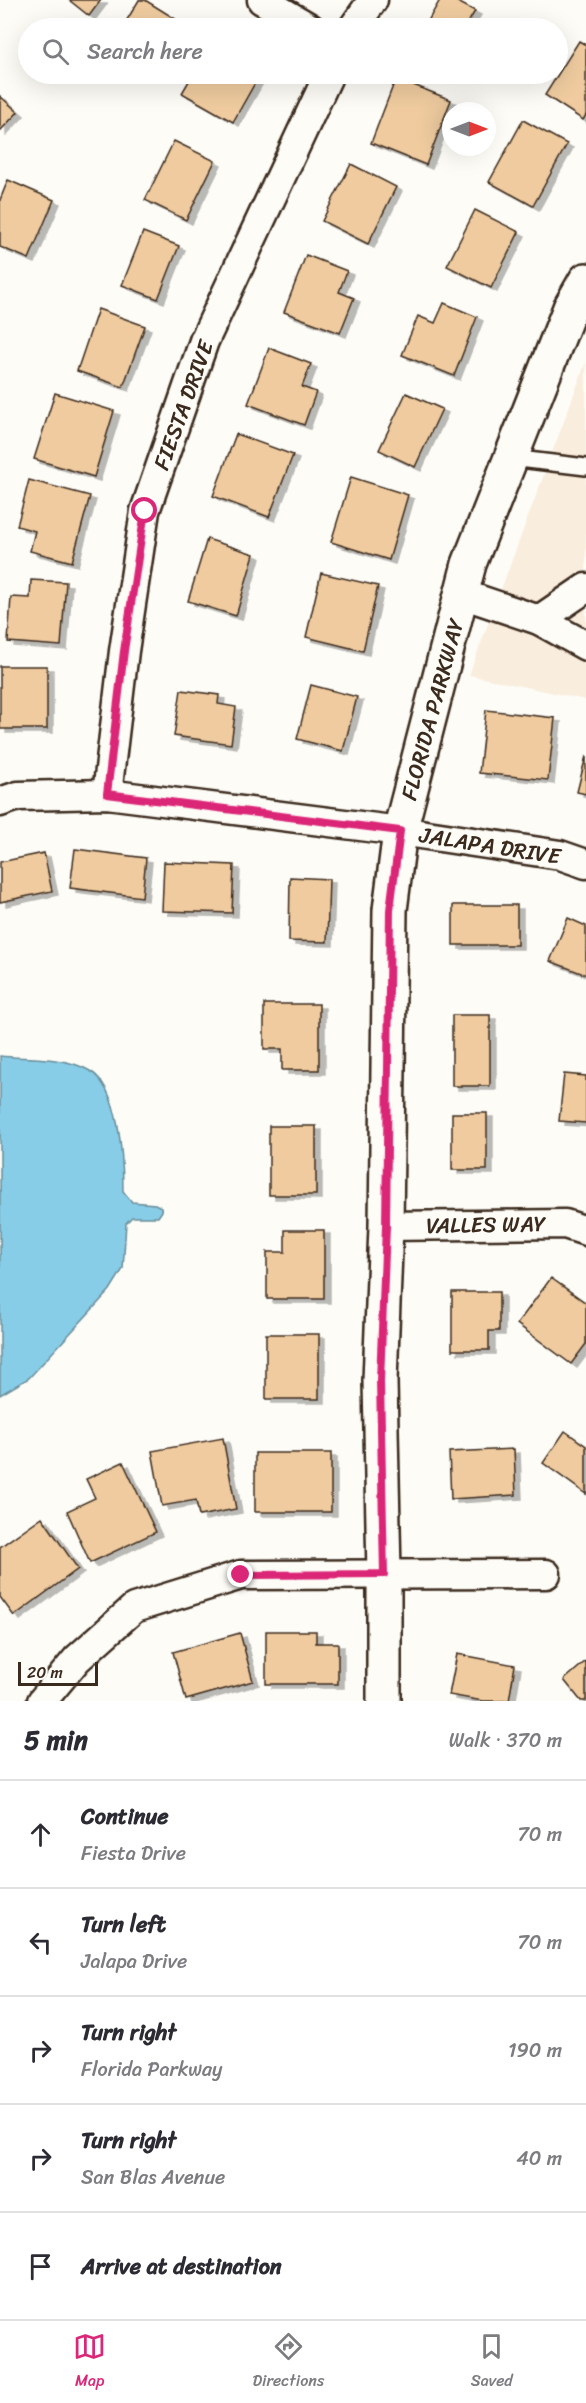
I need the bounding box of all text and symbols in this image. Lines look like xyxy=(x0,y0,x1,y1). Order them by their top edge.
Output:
search box xyxy=(18,18,568,84)
text: Search here xyxy=(87,32,203,71)
icon: search xyxy=(39,35,72,68)
north arrow xyxy=(442,102,496,156)
street label: FIESTA DRIVE xyxy=(142,333,226,476)
route start xyxy=(131,497,157,523)
street label: FLORIDA PARKWAY xyxy=(389,613,476,805)
street label: JALAPA DRIVE xyxy=(416,815,565,876)
street label: VALLES WAY xyxy=(426,1204,547,1245)
route end xyxy=(227,1561,253,1587)
text: 20 m xyxy=(27,1658,63,1687)
scale bar xyxy=(18,1659,98,1686)
text: 5 min xyxy=(24,1717,88,1763)
text: Walk · 370 m xyxy=(449,1723,562,1758)
text: Continue xyxy=(81,1797,169,1836)
text: 70 m xyxy=(517,1817,562,1852)
icon: ahead xyxy=(24,1818,57,1851)
text: Fiesta Drive xyxy=(81,1836,186,1871)
text: Turn left xyxy=(81,1905,166,1944)
text: 70 m xyxy=(517,1925,562,1960)
icon: left xyxy=(24,1926,57,1959)
text: Jalapa Drive xyxy=(81,1944,187,1979)
text: Turn right xyxy=(81,2013,176,2052)
text: 190 m xyxy=(508,2033,562,2068)
icon: right xyxy=(24,2034,57,2067)
text: Florida Parkway xyxy=(81,2052,223,2087)
text: Turn right xyxy=(81,2121,176,2160)
text: 40 m xyxy=(516,2141,562,2176)
icon: right xyxy=(24,2142,57,2175)
text: San Blas Avenue xyxy=(81,2160,225,2195)
text: Arrive at destination xyxy=(81,2247,282,2286)
icon: arrive xyxy=(24,2250,57,2283)
tab: Map xyxy=(73,2330,106,2395)
tab: Directions xyxy=(253,2330,324,2395)
tab: Saved xyxy=(471,2330,513,2395)

